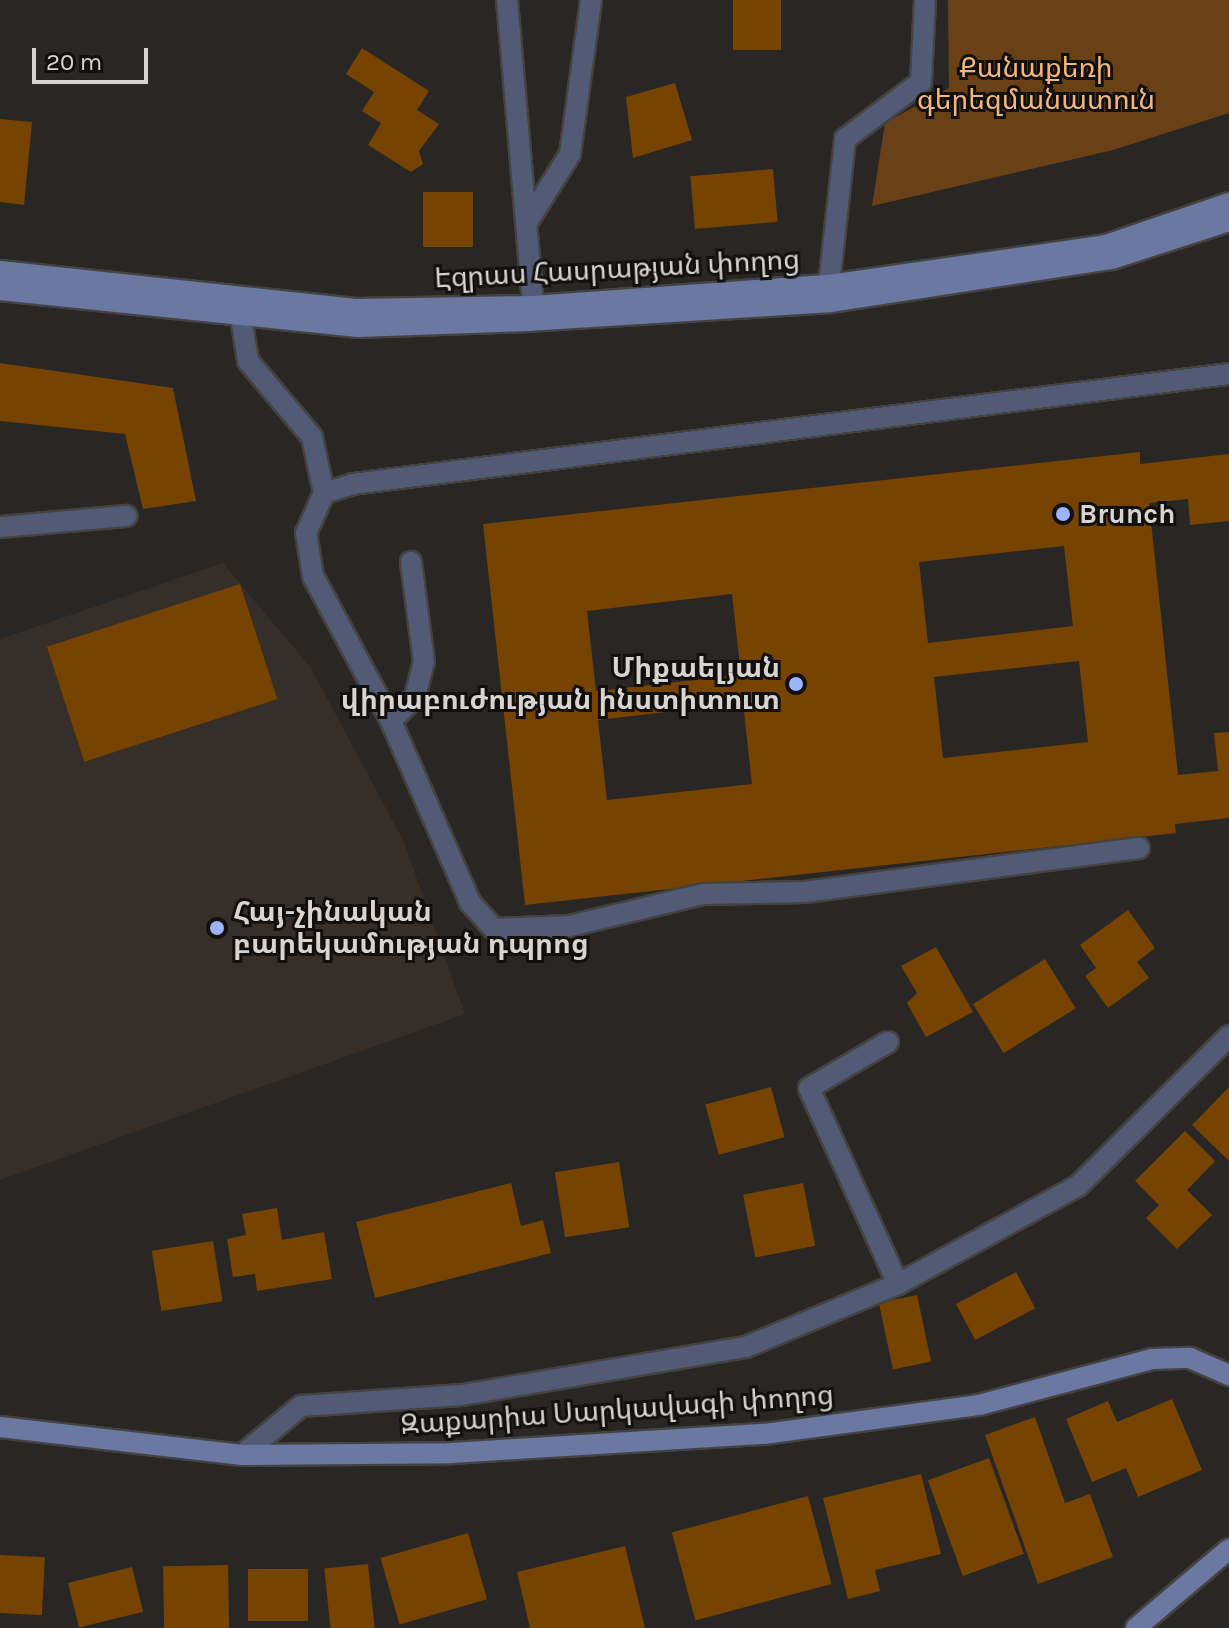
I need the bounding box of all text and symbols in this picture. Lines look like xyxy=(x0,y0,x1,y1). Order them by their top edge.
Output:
scale bar xyxy=(36,32,152,82)
text: 20 m xyxy=(46,48,102,76)
park label: Քանաքեռի գերեզմանատուն xyxy=(917,51,1155,117)
street label: Էզրաս Հասրաթյան փողոց xyxy=(433,243,801,295)
place label: Brunch xyxy=(1079,497,1175,531)
marker: Brunch xyxy=(1054,505,1072,523)
place label: Միքաելյան վիրաբուժության ինստիտուտ xyxy=(341,651,780,717)
marker: Միքաելյան վիրաբուժության ինստիտուտ xyxy=(787,675,805,693)
place label: Հայ-չինական բարեկամության դպրոց xyxy=(233,895,589,961)
marker: Հայ-չինական բարեկամության դպրոց xyxy=(208,919,226,937)
street label: Զաքարիա Սարկավագի փողոց xyxy=(399,1378,835,1442)

